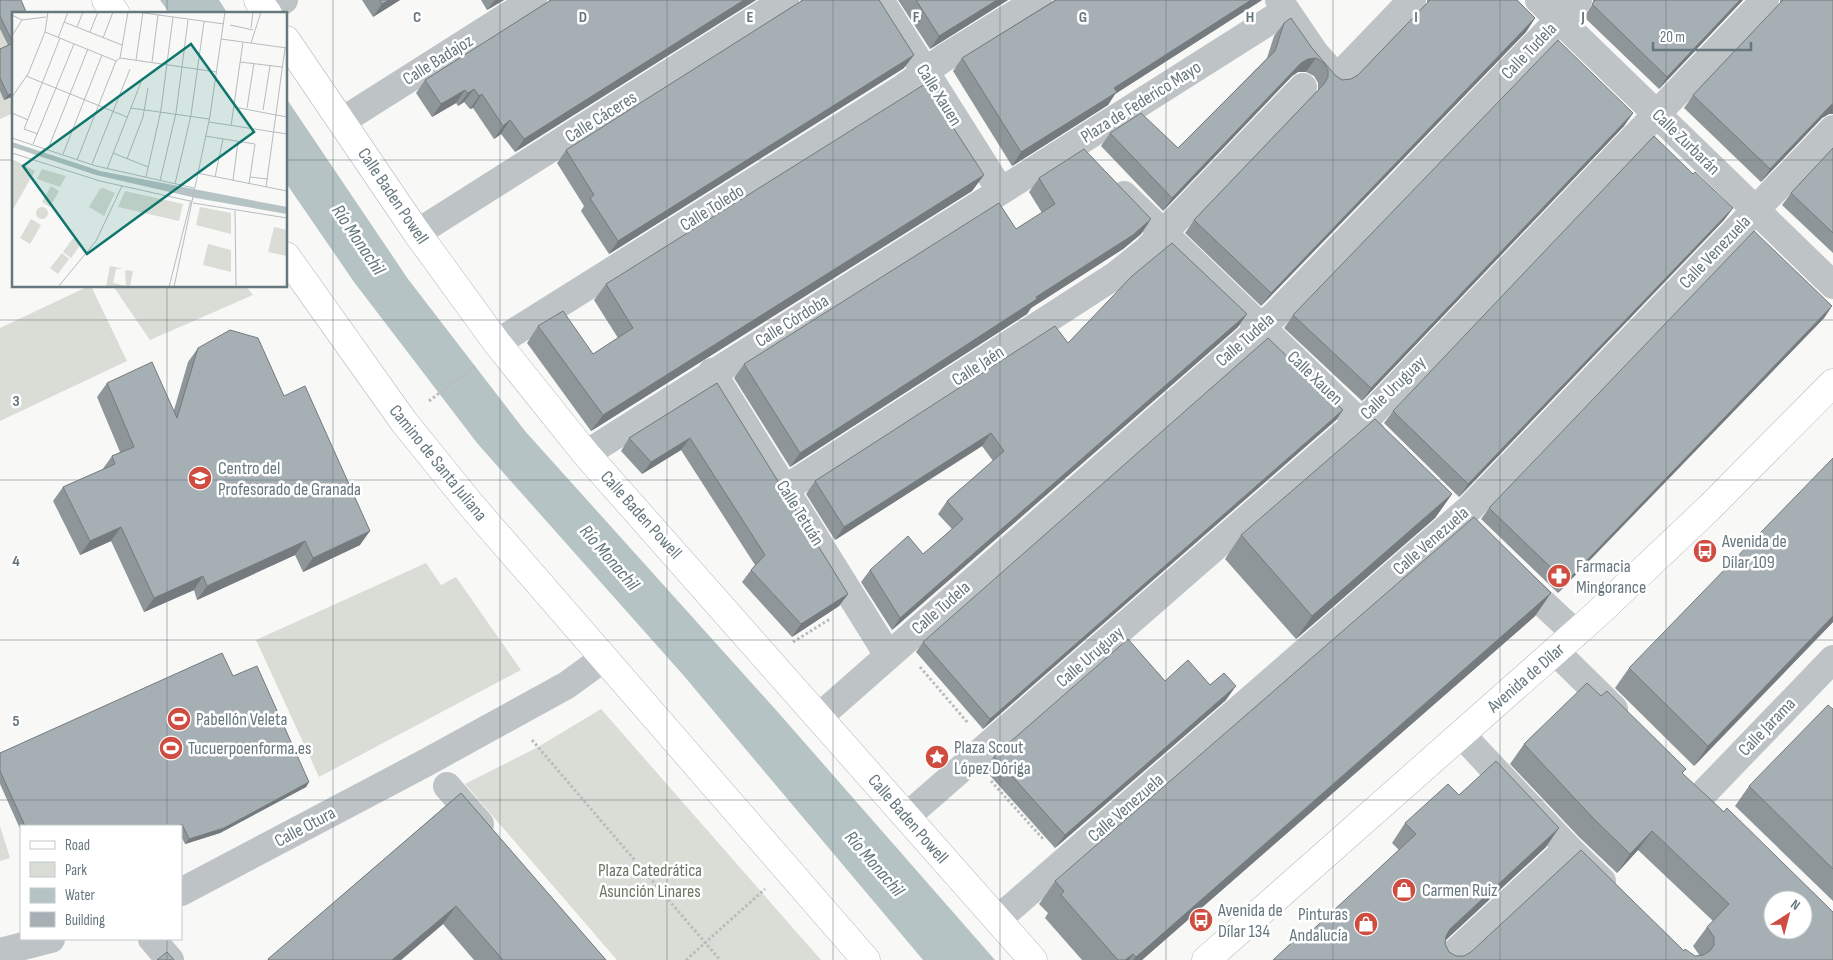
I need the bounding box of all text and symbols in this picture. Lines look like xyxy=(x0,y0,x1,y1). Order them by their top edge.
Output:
text: C xyxy=(413,8,421,27)
text: D xyxy=(579,8,587,27)
text: E xyxy=(747,8,754,27)
text: F xyxy=(913,8,920,27)
text: G xyxy=(1079,8,1087,27)
text: H xyxy=(1246,8,1254,27)
text: I xyxy=(1414,8,1418,27)
text: J xyxy=(1580,8,1585,27)
inset map xyxy=(12,12,288,288)
street label: Calle Tudela xyxy=(1497,18,1561,84)
scale bar xyxy=(1653,20,1750,52)
text: 20 m xyxy=(1660,28,1685,47)
street label: Calle Badajoz xyxy=(399,30,477,90)
street label: Plaza de Federico Mayo xyxy=(1077,57,1205,147)
street label: Calle Xauen xyxy=(912,60,966,130)
street label: Calle Cáceres xyxy=(561,87,641,147)
street label: Calle Zurbarán xyxy=(1648,105,1724,179)
street label: Calle Baden Powell xyxy=(353,144,433,248)
street label: Calle Toledo xyxy=(676,180,748,236)
water label: Río Monachil xyxy=(326,201,390,280)
street label: Calle Venezuela xyxy=(1675,211,1755,293)
street label: Calle Córdoba xyxy=(751,290,833,352)
street label: Calle Tudela xyxy=(1211,309,1279,371)
street label: Calle Jaén xyxy=(948,341,1008,391)
street label: Calle Xauen xyxy=(1283,346,1347,410)
street label: Calle Uruguay xyxy=(1356,352,1430,424)
text: 3 xyxy=(12,392,20,411)
street label: Camino de Santa Juliana xyxy=(385,401,491,525)
place label: Centro del Profesorado de Granada xyxy=(218,458,361,500)
school or university icon: Centro del Profesorado de Granada xyxy=(187,465,213,491)
street label: Calle Baden Powell xyxy=(596,467,686,563)
street label: Calle Tetuán xyxy=(772,476,828,550)
street label: Calle Venezuela xyxy=(1389,502,1473,580)
water label: Río Monachil xyxy=(574,520,644,596)
place label: Avenida de Dílar 109 xyxy=(1721,531,1787,573)
bus stop icon: Avenida de Dílar 109 xyxy=(1692,538,1718,564)
text: 4 xyxy=(12,552,20,571)
place label: Farmacia Mingorance xyxy=(1576,556,1646,598)
pharmacy icon: Farmacia Mingorance xyxy=(1546,563,1572,589)
street label: Calle Tudela xyxy=(907,577,975,639)
street label: Calle Uruguay xyxy=(1052,622,1128,692)
street label: Avenida de Dílar xyxy=(1482,639,1569,718)
street label: Calle Jarama xyxy=(1734,693,1800,761)
sports icon: Pabellón Veleta xyxy=(166,706,192,732)
place label: Pabellón Veleta xyxy=(196,709,287,730)
text: 5 xyxy=(12,712,20,731)
sports icon: Tucuerpoenforma.es xyxy=(158,735,184,761)
place label: Plaza Scout López Dóriga xyxy=(954,737,1031,779)
place label: Tucuerpoenforma.es xyxy=(188,738,311,759)
place icon: Plaza Scout López Dóriga xyxy=(924,744,950,770)
street label: Calle Venezuela xyxy=(1084,769,1168,847)
street label: Calle Baden Powell xyxy=(864,770,952,868)
street label: Calle Otura xyxy=(271,802,339,852)
legend xyxy=(20,825,182,940)
water label: Río Monachil xyxy=(839,826,909,902)
text: Road xyxy=(65,836,90,855)
park label: Plaza Catedrática Asunción Linares xyxy=(598,860,702,902)
text: Park xyxy=(65,861,87,880)
shop icon: Carmen Ruiz xyxy=(1391,877,1417,903)
place label: Carmen Ruiz xyxy=(1422,880,1498,901)
text: Water xyxy=(65,886,96,905)
north arrow xyxy=(1763,890,1813,940)
text: N xyxy=(1787,896,1803,914)
place label: Avenida de Dílar 134 xyxy=(1217,900,1283,942)
place label: Pinturas Andalucía xyxy=(1288,904,1348,946)
bus stop icon: Avenida de Dílar 134 xyxy=(1188,907,1214,933)
text: Building xyxy=(65,911,105,930)
shop icon: Pinturas Andalucía xyxy=(1353,911,1379,937)

